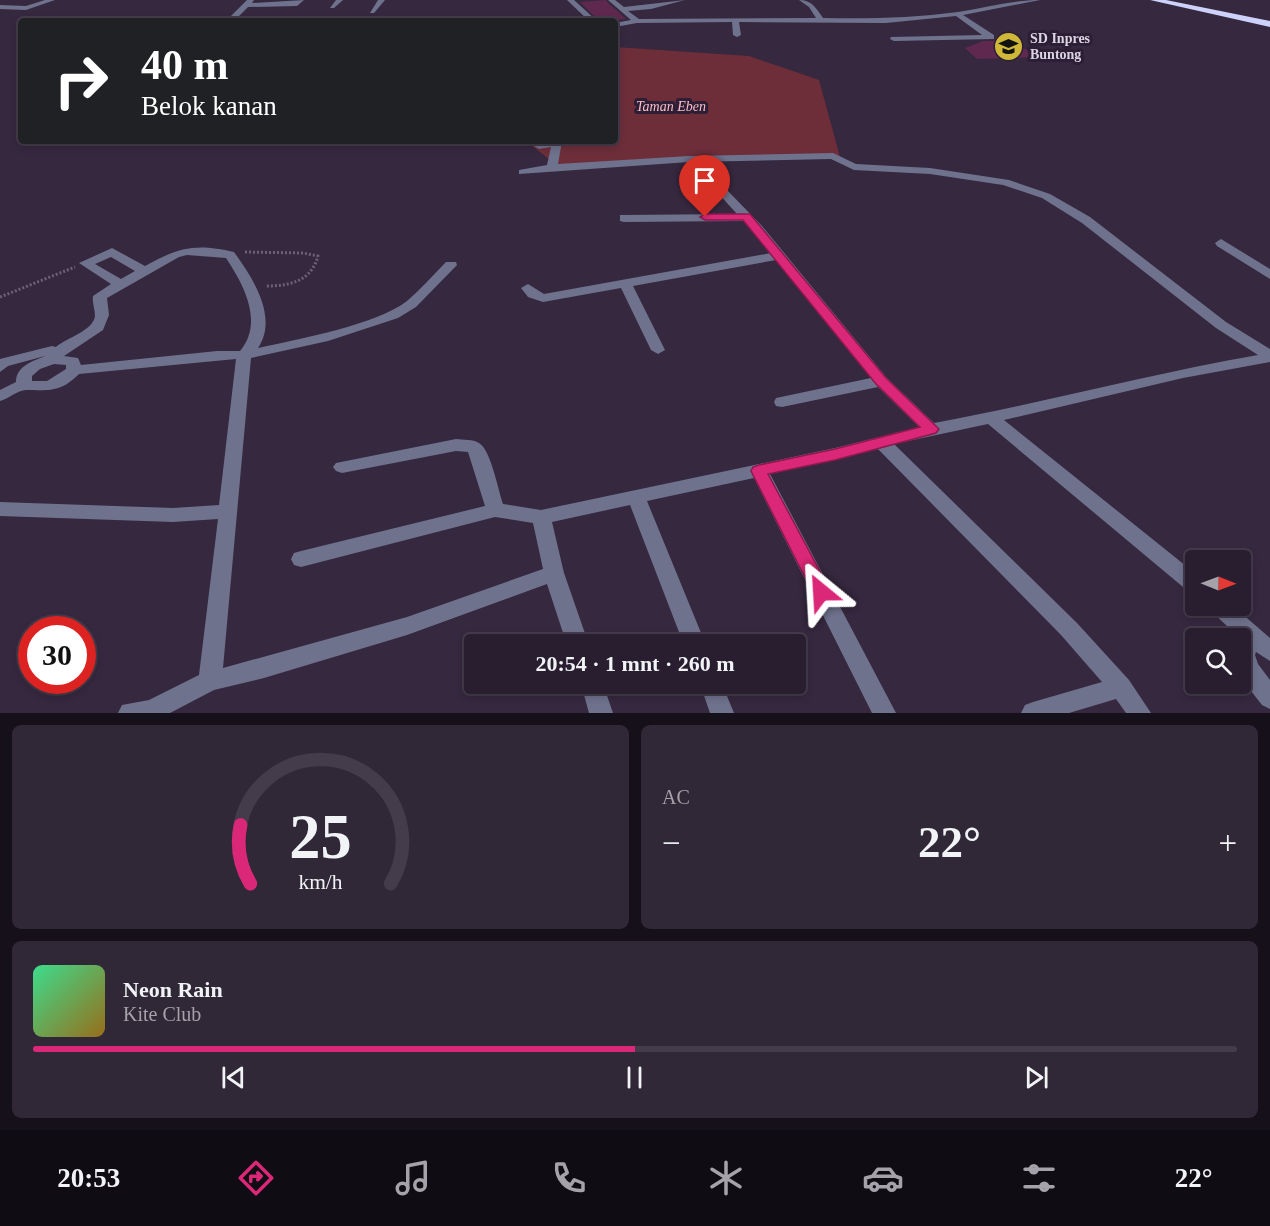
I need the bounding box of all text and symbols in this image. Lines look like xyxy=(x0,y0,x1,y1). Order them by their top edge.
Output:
school or university icon: SD Inpres Buntong xyxy=(993,30,1025,62)
place label: SD Inpres Buntong xyxy=(1030,31,1091,62)
icon: right xyxy=(42,42,120,120)
text: 40 m xyxy=(141,42,229,88)
text: Belok kanan xyxy=(141,91,277,121)
park label: Taman Eben xyxy=(636,99,706,114)
pin xyxy=(679,155,730,217)
icon: arrive xyxy=(688,164,721,197)
north arrow xyxy=(1185,550,1251,616)
map controls xyxy=(1185,550,1251,694)
position arrow xyxy=(789,560,853,624)
speed limit sign: 30 xyxy=(18,616,96,694)
button: search xyxy=(1185,628,1251,694)
text: 20:54 · 1 mnt · 260 m xyxy=(535,651,735,676)
text: AC xyxy=(662,786,690,808)
text: 25 xyxy=(289,802,352,871)
text: 22° xyxy=(918,817,981,867)
text: − xyxy=(662,825,681,861)
text: + xyxy=(1218,825,1237,861)
text: km/h xyxy=(298,870,343,894)
text: Neon Rain xyxy=(123,977,223,1002)
text: Kite Club xyxy=(123,1003,201,1025)
icon: previous xyxy=(217,1061,250,1094)
icon: pause xyxy=(618,1061,651,1094)
icon: next xyxy=(1020,1061,1053,1094)
icon: directions xyxy=(235,1157,277,1199)
icon: music xyxy=(392,1157,434,1199)
icon: phone xyxy=(548,1157,590,1199)
icon: climate xyxy=(705,1157,747,1199)
icon: car xyxy=(862,1157,904,1199)
icon: filters xyxy=(1018,1157,1060,1199)
text: 20:53 xyxy=(57,1163,120,1193)
text: 22° xyxy=(1175,1163,1213,1193)

